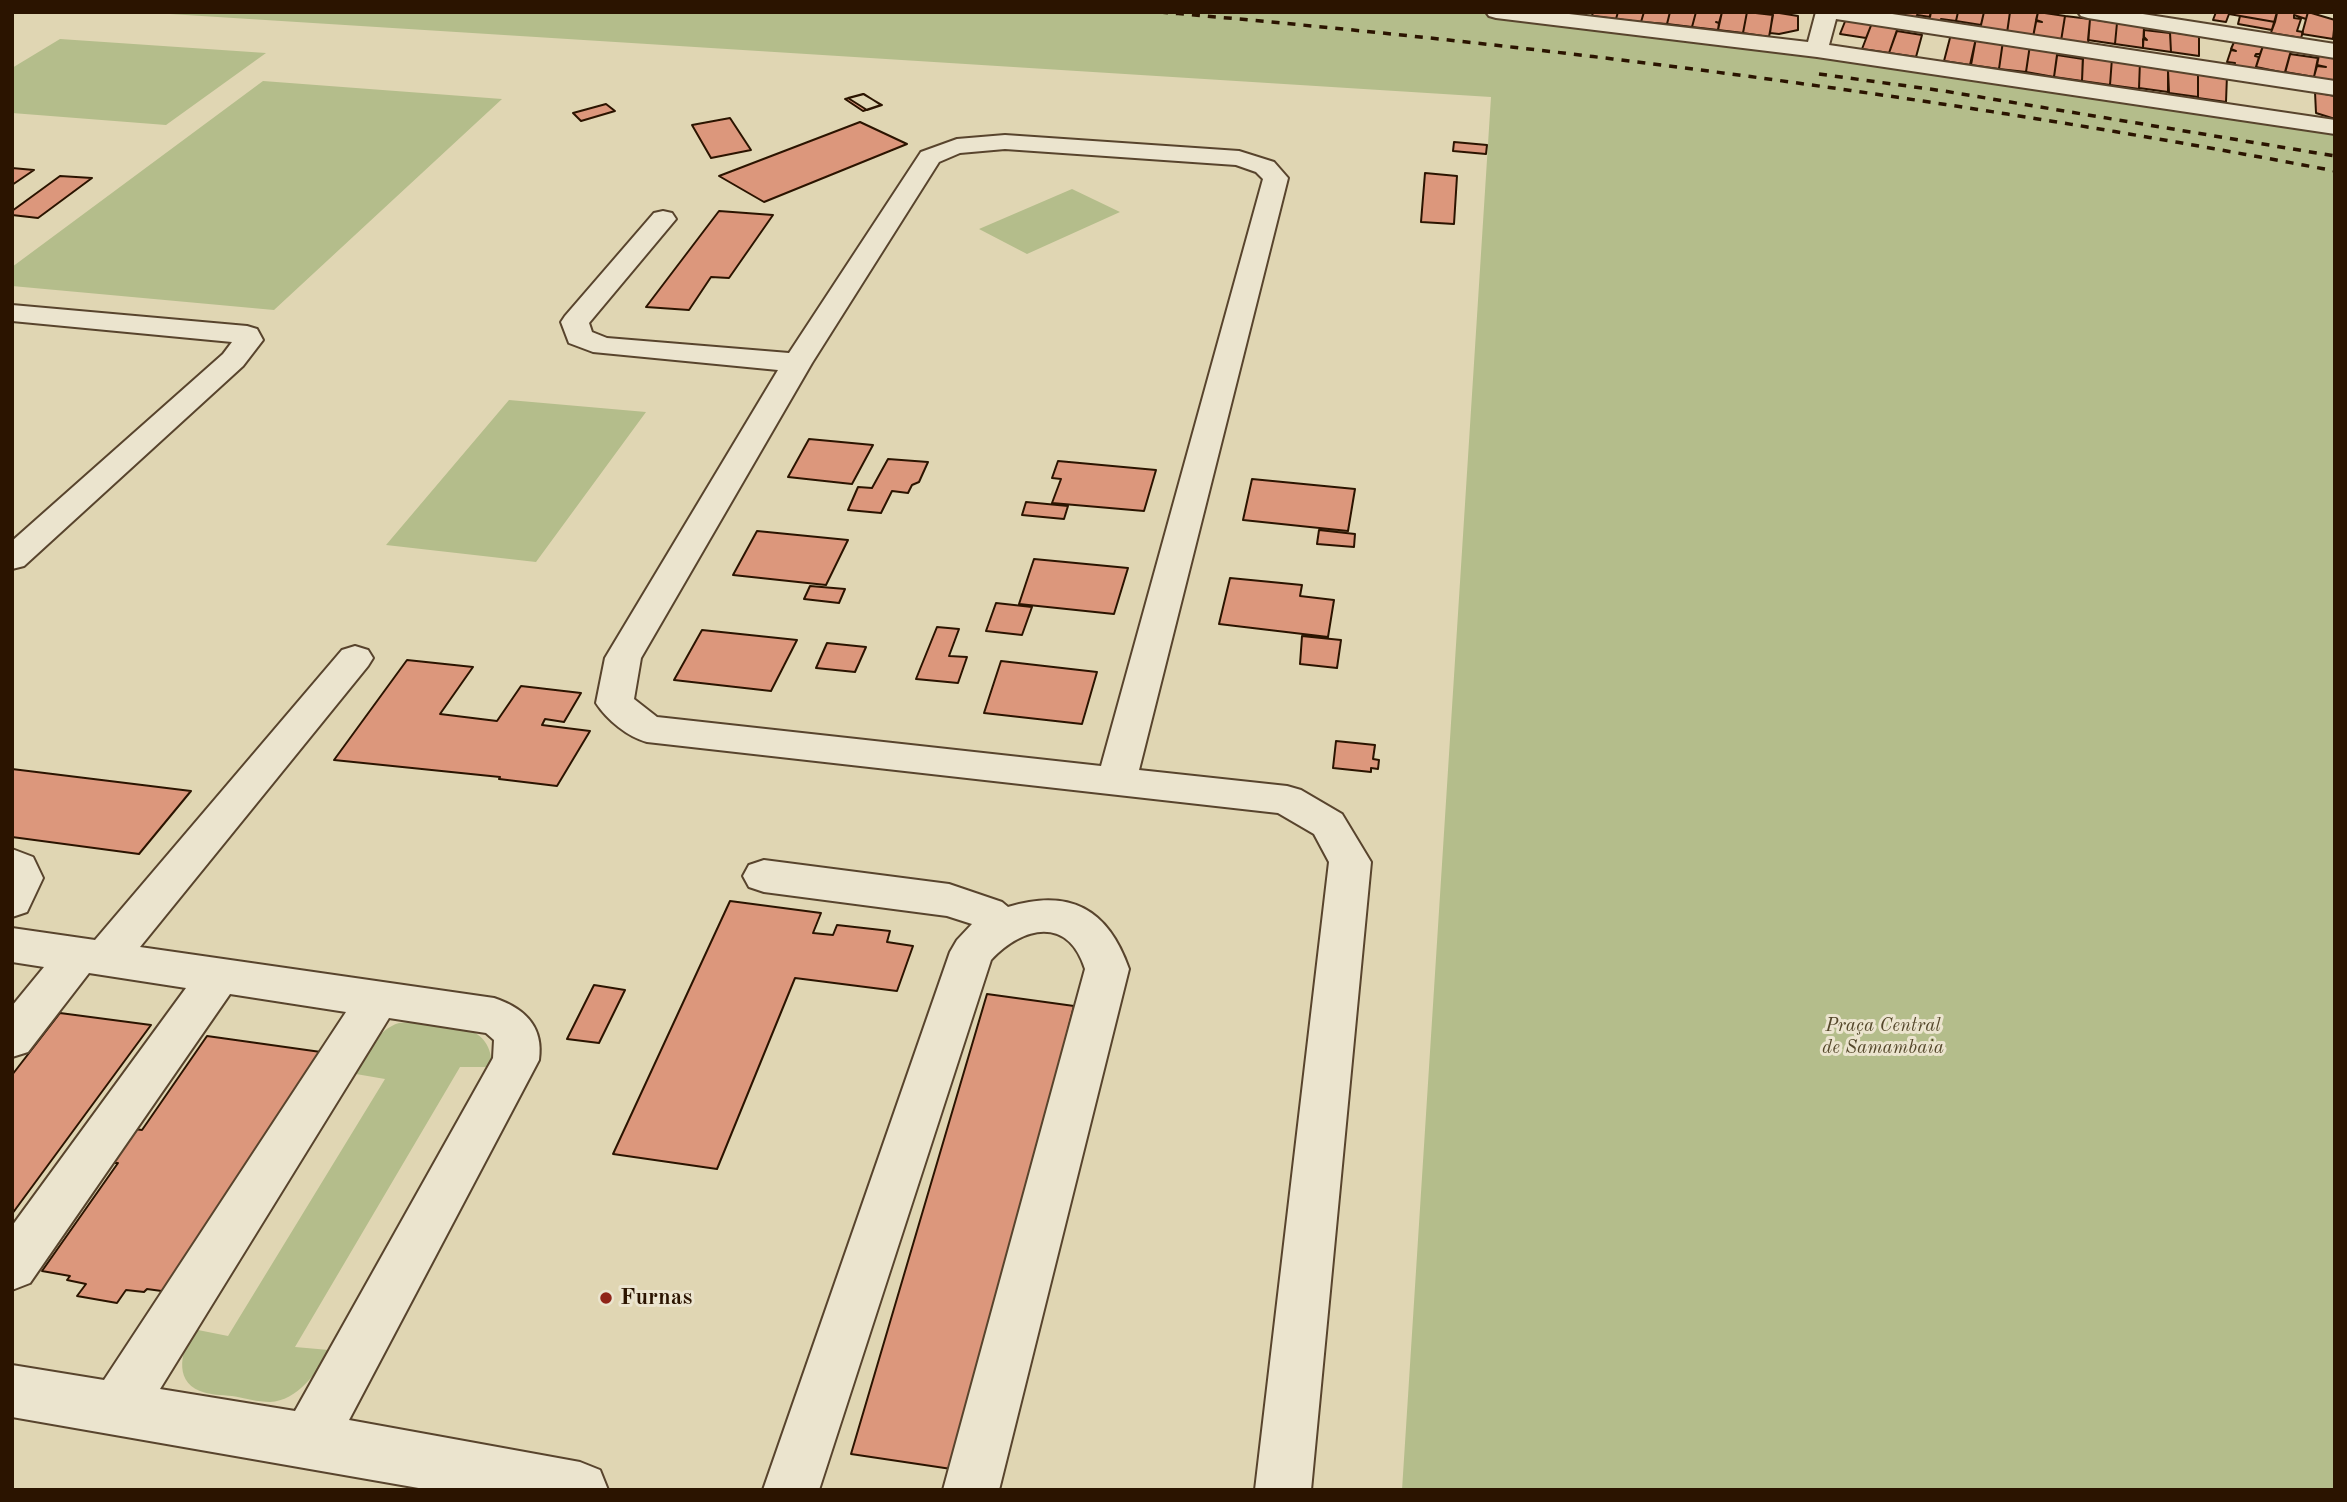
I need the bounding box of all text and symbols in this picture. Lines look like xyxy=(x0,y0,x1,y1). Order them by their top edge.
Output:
park label: Praça Central de Samambaia xyxy=(1822,1015,1944,1059)
place label: Furnas xyxy=(620,1284,692,1312)
marker: Furnas xyxy=(598,1290,614,1306)

